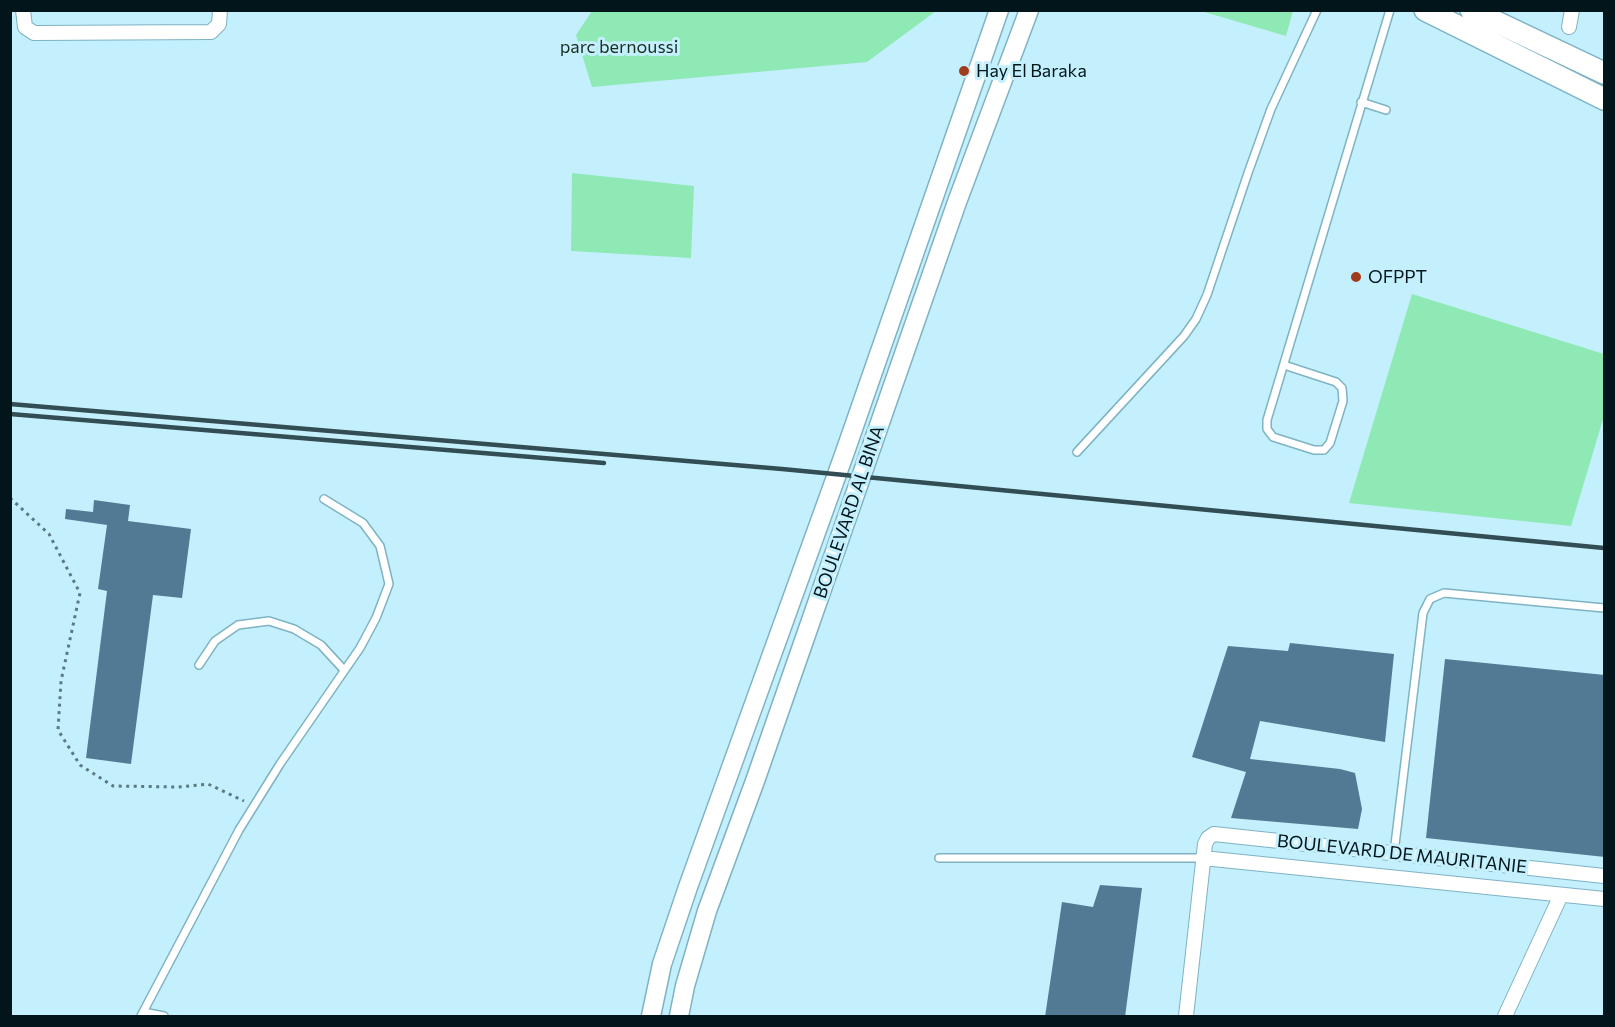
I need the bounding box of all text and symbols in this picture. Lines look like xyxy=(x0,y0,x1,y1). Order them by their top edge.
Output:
park label: parc bernoussi xyxy=(560,36,678,58)
place label: Hay El Baraka xyxy=(976,60,1087,82)
marker: Hay El Baraka xyxy=(957,64,971,78)
place label: OFPPT xyxy=(1368,266,1427,288)
marker: OFPPT xyxy=(1349,270,1363,284)
street label: BOULEVARD AL BINA xyxy=(809,423,889,601)
street label: BOULEVARD DE MAURITANIE xyxy=(1276,830,1528,878)

